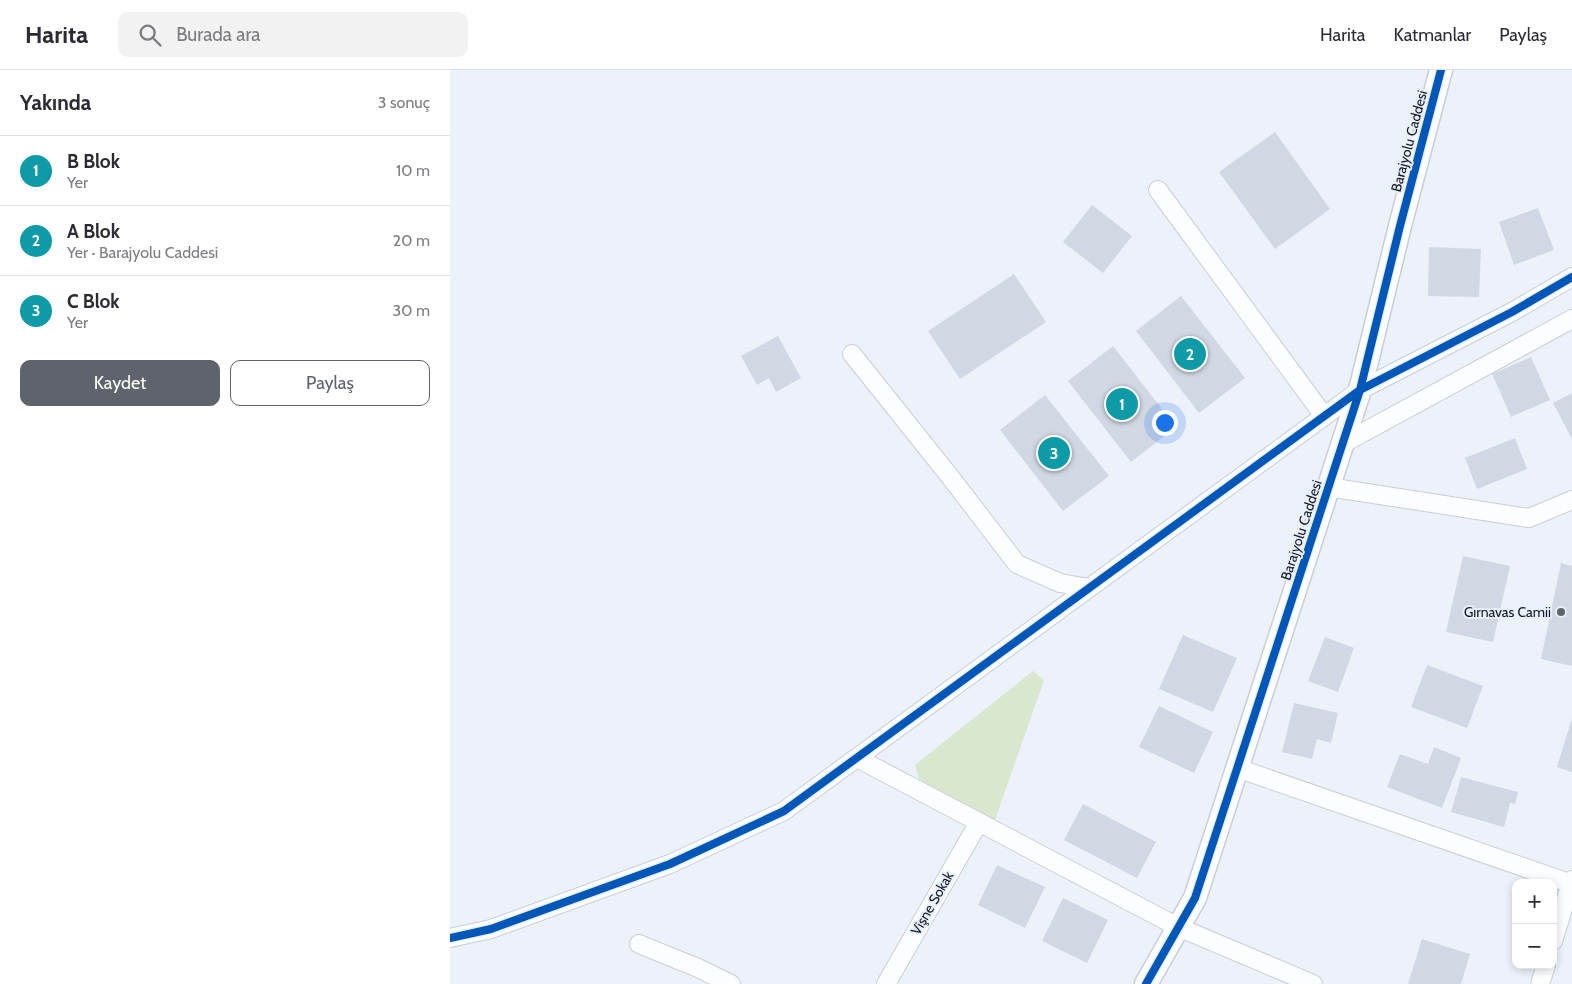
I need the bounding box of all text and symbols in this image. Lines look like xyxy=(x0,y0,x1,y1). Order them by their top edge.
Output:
search box xyxy=(118,12,468,57)
text: Harita xyxy=(25,20,88,49)
icon: search xyxy=(136,21,164,49)
text: Burada ara xyxy=(176,23,260,46)
text: Harita xyxy=(1320,24,1365,46)
text: Katmanlar xyxy=(1393,24,1471,46)
text: Paylaş xyxy=(1499,24,1547,46)
street label: Barajyolu Caddesi xyxy=(1387,88,1431,194)
text: Yakında xyxy=(20,90,91,115)
text: 3 sonuç xyxy=(378,93,430,112)
text: B Blok xyxy=(67,150,120,173)
text: 1 xyxy=(33,161,39,180)
text: 10 m xyxy=(396,161,430,180)
text: Yer xyxy=(67,173,88,192)
text: A Blok xyxy=(67,220,120,243)
text: 2 xyxy=(32,231,40,250)
text: 20 m xyxy=(393,231,430,250)
text: Yer · Barajyolu Caddesi xyxy=(67,243,218,262)
text: C Blok xyxy=(67,290,120,313)
text: 3 xyxy=(32,301,40,320)
text: 30 m xyxy=(393,301,430,320)
text: Yer xyxy=(67,313,88,332)
pin: 2 xyxy=(1174,335,1206,373)
button: Kaydet xyxy=(20,360,220,406)
button: Paylaş xyxy=(230,360,430,406)
pin: 1 xyxy=(1106,385,1138,423)
your location xyxy=(1152,410,1178,436)
pin: 3 xyxy=(1038,434,1070,472)
street label: Barajyolu Caddesi xyxy=(1276,478,1326,582)
place label: Gırnavas Camii xyxy=(1464,603,1551,621)
marker: Gırnavas Camii xyxy=(1555,606,1567,618)
street label: Vişne Sokak xyxy=(907,867,958,938)
map controls xyxy=(1512,879,1557,969)
button: + xyxy=(1512,879,1557,924)
button: − xyxy=(1512,924,1557,969)

